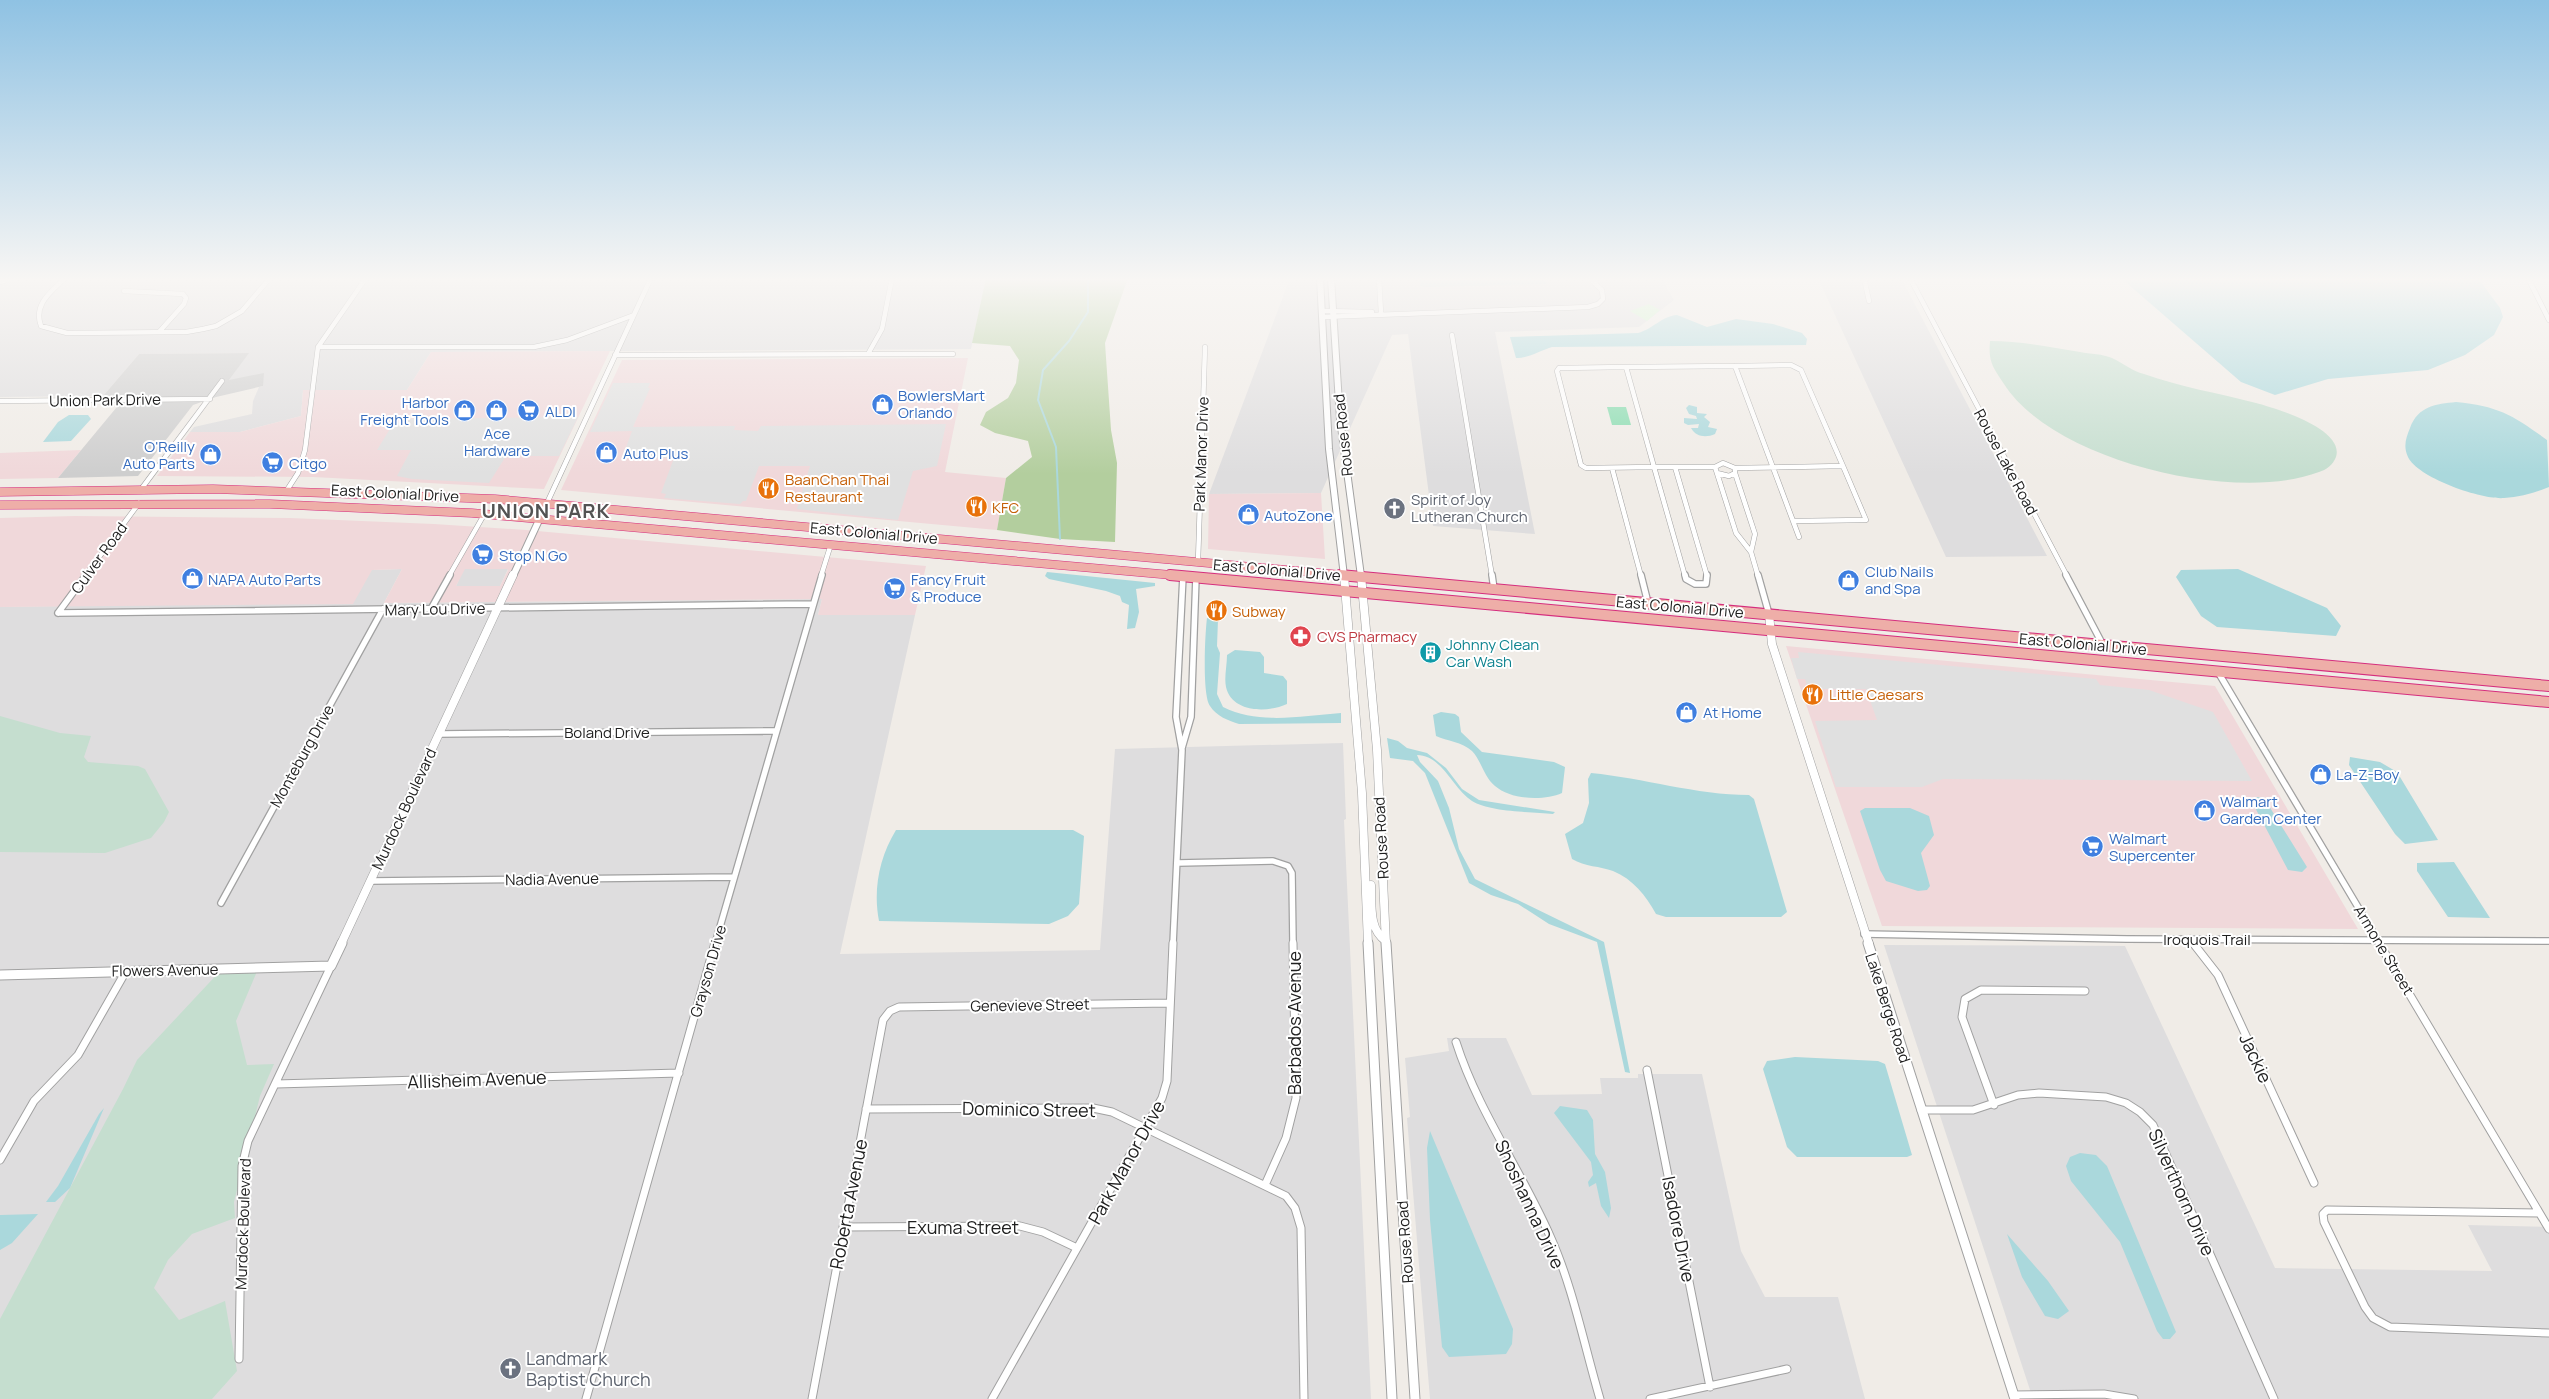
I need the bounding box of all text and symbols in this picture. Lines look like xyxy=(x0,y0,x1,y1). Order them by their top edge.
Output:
place label: BowlersMart Orlando xyxy=(898,385,985,423)
street label: Union Park Drive xyxy=(49,389,161,411)
place label: Harbor Freight Tools xyxy=(360,392,450,430)
shop icon: BowlersMart Orlando xyxy=(870,392,894,416)
street label: Rouse Road xyxy=(1328,393,1358,477)
street label: Park Manor Drive xyxy=(1188,396,1214,512)
shop icon: Ace Hardware xyxy=(485,398,509,422)
shop icon: Harbor Freight Tools xyxy=(453,399,477,423)
supermarket icon: ALDI xyxy=(517,399,541,423)
place label: ALDI xyxy=(545,401,576,422)
street label: Rouse Lake Road xyxy=(1969,405,2043,519)
place label: Ace Hardware xyxy=(464,423,530,461)
place label: O'Reilly Auto Parts xyxy=(123,436,195,474)
shop icon: Auto Plus xyxy=(595,441,619,465)
shop icon: O'Reilly Auto Parts xyxy=(199,443,223,467)
place label: Auto Plus xyxy=(623,443,688,464)
supermarket icon: Citgo xyxy=(261,451,285,475)
place label: Citgo xyxy=(289,453,327,474)
place label: BaanChan Thai Restaurant xyxy=(785,469,889,507)
restaurant icon: BaanChan Thai Restaurant xyxy=(757,476,781,500)
street label: East Colonial Drive xyxy=(331,479,460,507)
place label: Spirit of Joy Lutheran Church xyxy=(1411,489,1528,527)
restaurant icon: KFC xyxy=(964,495,988,519)
church icon: Spirit of Joy Lutheran Church xyxy=(1383,496,1407,520)
district label: UNION PARK xyxy=(481,497,611,524)
place label: KFC xyxy=(992,497,1019,518)
shop icon: AutoZone xyxy=(1236,503,1260,527)
place label: AutoZone xyxy=(1264,505,1333,526)
street label: East Colonial Drive xyxy=(809,517,939,549)
street label: Culver Road xyxy=(66,518,132,598)
supermarket icon: Stop N Go xyxy=(471,543,495,567)
place label: Stop N Go xyxy=(499,545,568,566)
street label: East Colonial Drive xyxy=(1212,554,1342,586)
place label: Club Nails and Spa xyxy=(1865,561,1934,599)
shop icon: NAPA Auto Parts xyxy=(180,567,204,591)
shop icon: Club Nails and Spa xyxy=(1837,568,1861,592)
place label: NAPA Auto Parts xyxy=(208,569,321,590)
place label: Fancy Fruit & Produce xyxy=(911,569,986,607)
supermarket icon: Fancy Fruit & Produce xyxy=(883,576,907,600)
street label: East Colonial Drive xyxy=(1615,591,1745,623)
street label: Mary Lou Drive xyxy=(384,598,486,620)
restaurant icon: Subway xyxy=(1204,599,1228,623)
place label: Subway xyxy=(1232,601,1286,622)
pharmacy icon: CVS Pharmacy xyxy=(1289,624,1313,648)
place label: CVS Pharmacy xyxy=(1317,626,1417,647)
street label: East Colonial Drive xyxy=(2018,628,2148,660)
place label: Johnny Clean Car Wash xyxy=(1446,634,1539,672)
building icon: Johnny Clean Car Wash xyxy=(1418,641,1442,665)
restaurant icon: Little Caesars xyxy=(1801,682,1825,706)
place label: Little Caesars xyxy=(1829,684,1924,705)
shop icon: At Home xyxy=(1675,700,1699,724)
street label: Monteburg Drive xyxy=(265,701,339,811)
place label: At Home xyxy=(1703,702,1762,723)
street label: Boland Drive xyxy=(564,722,650,743)
street label: Murdock Boulevard xyxy=(367,745,441,873)
shop icon: La-Z-Boy xyxy=(2308,762,2332,786)
place label: La-Z-Boy xyxy=(2336,764,2400,785)
place label: Walmart Garden Center xyxy=(2220,791,2322,829)
street label: Rouse Road xyxy=(1368,796,1394,880)
shop icon: Walmart Garden Center xyxy=(2192,798,2216,822)
place label: Walmart Supercenter xyxy=(2109,828,2196,866)
supermarket icon: Walmart Supercenter xyxy=(2081,835,2105,859)
street label: Nadia Avenue xyxy=(505,868,599,890)
street label: Armone Street xyxy=(2349,901,2419,999)
street label: Grayson Drive xyxy=(685,922,731,1020)
street label: Iroquois Trail xyxy=(2163,929,2251,950)
street label: Lake Berge Road xyxy=(1860,950,1916,1066)
street label: Barbados Avenue xyxy=(1282,951,1306,1095)
street label: Flowers Avenue xyxy=(111,959,219,981)
street label: Genevieve Street xyxy=(970,993,1090,1017)
street label: Jackie xyxy=(2234,1029,2278,1087)
street label: Allisheim Avenue xyxy=(407,1065,547,1093)
street label: Dominico Street xyxy=(962,1096,1096,1122)
street label: Park Manor Drive xyxy=(1082,1096,1170,1228)
street label: Silverthorn Drive xyxy=(2143,1125,2221,1259)
street label: Shoshanna Drive xyxy=(1490,1136,1570,1272)
street label: Roberta Avenue xyxy=(824,1137,872,1271)
street label: Murdock Boulevard xyxy=(230,1158,256,1290)
street label: Isadore Drive xyxy=(1657,1174,1701,1284)
street label: Rouse Road xyxy=(1392,1200,1418,1284)
street label: Exuma Street xyxy=(907,1215,1019,1239)
place label: Landmark Baptist Church xyxy=(526,1346,651,1391)
church icon: Landmark Baptist Church xyxy=(498,1356,522,1380)

